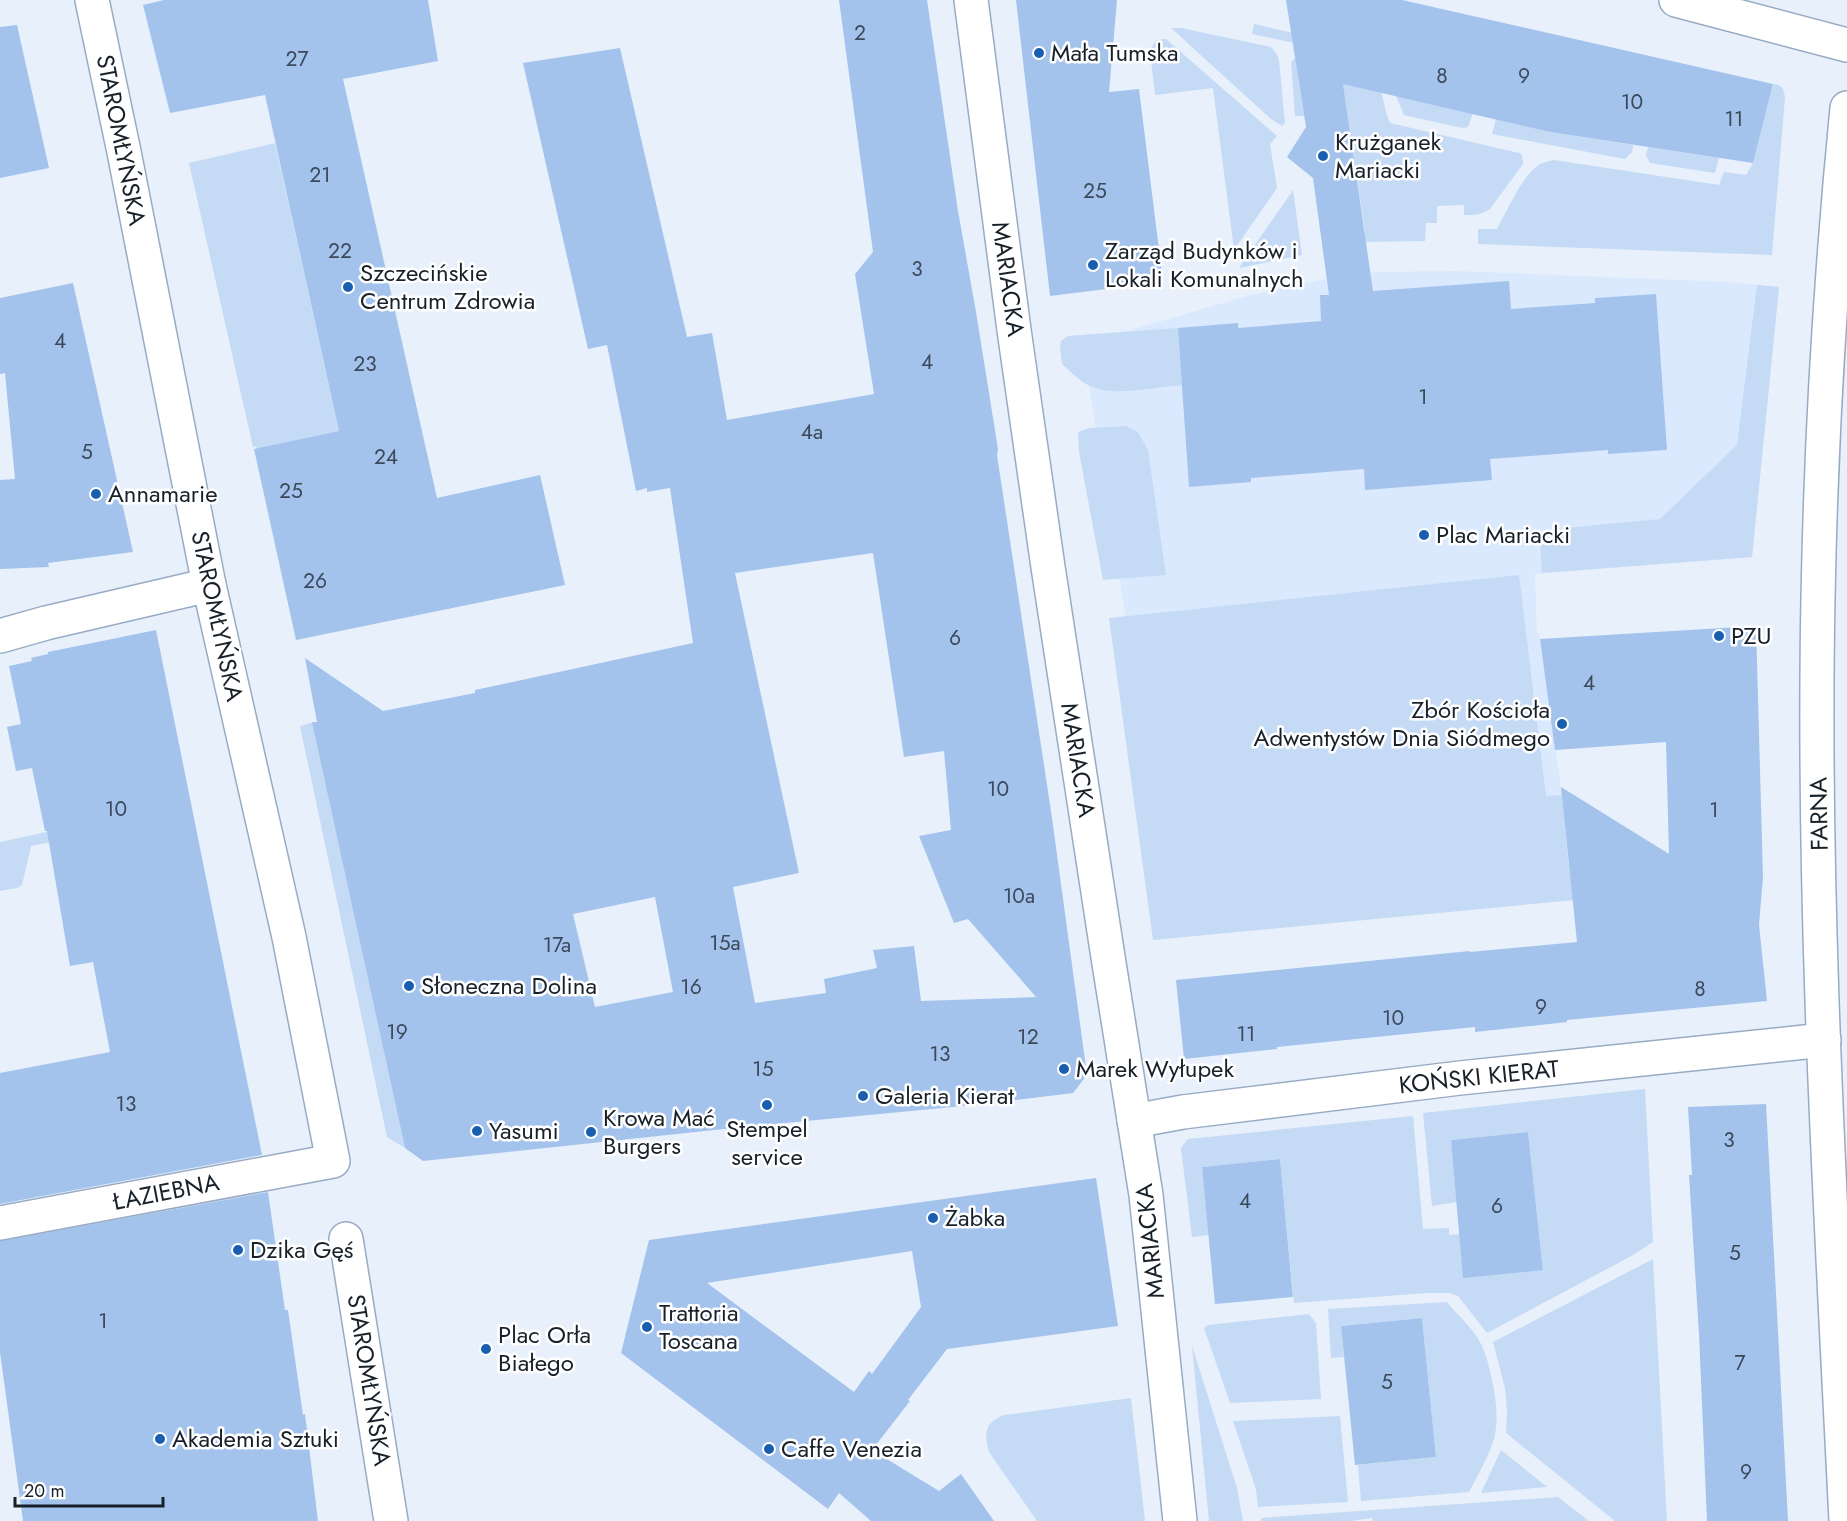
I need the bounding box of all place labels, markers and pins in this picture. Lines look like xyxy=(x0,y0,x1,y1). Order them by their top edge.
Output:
place label: Mała Tumska xyxy=(1051,35,1179,70)
marker: Mała Tumska xyxy=(1032,46,1046,60)
place label: Krużganek Mariacki xyxy=(1335,124,1442,187)
marker: Krużganek Mariacki xyxy=(1316,149,1330,163)
place label: Zarząd Budynków i Lokali Komunalnych xyxy=(1105,233,1304,296)
place label: Szczecińskie Centrum Zdrowia xyxy=(360,255,535,318)
marker: Zarząd Budynków i Lokali Komunalnych xyxy=(1086,258,1100,272)
marker: Szczecińskie Centrum Zdrowia xyxy=(341,280,355,294)
place label: Annamarie xyxy=(108,476,218,511)
marker: Annamarie xyxy=(89,487,103,501)
place label: Plac Mariacki xyxy=(1436,517,1570,552)
marker: Plac Mariacki xyxy=(1417,528,1431,542)
place label: PZU xyxy=(1731,618,1772,653)
marker: PZU xyxy=(1712,629,1726,643)
place label: Zbór Kościoła Adwentystów Dnia Siódmego xyxy=(1254,692,1550,755)
marker: Zbór Kościoła Adwentystów Dnia Siódmego xyxy=(1555,717,1569,731)
place label: Słoneczna Dolina xyxy=(421,968,597,1003)
marker: Słoneczna Dolina xyxy=(402,979,416,993)
place label: Marek Wyłupek xyxy=(1076,1051,1234,1086)
marker: Marek Wyłupek xyxy=(1057,1062,1071,1076)
place label: Galeria Kierat xyxy=(875,1078,1014,1113)
marker: Galeria Kierat xyxy=(856,1089,870,1103)
marker: Stempel service xyxy=(760,1098,774,1112)
place label: Krowa Mać Burgers xyxy=(603,1100,715,1163)
place label: Stempel service xyxy=(726,1111,808,1174)
place label: Yasumi xyxy=(489,1113,559,1148)
marker: Yasumi xyxy=(470,1124,484,1138)
marker: Krowa Mać Burgers xyxy=(584,1125,598,1139)
place label: Żabka xyxy=(945,1200,1005,1235)
marker: Żabka xyxy=(926,1211,940,1225)
place label: Dzika Gęś xyxy=(250,1232,354,1267)
marker: Dzika Gęś xyxy=(231,1243,245,1257)
place label: Trattoria Toscana xyxy=(659,1295,739,1358)
place label: Plac Orła Białego xyxy=(498,1317,591,1380)
marker: Trattoria Toscana xyxy=(640,1320,654,1334)
marker: Plac Orła Białego xyxy=(479,1342,493,1356)
place label: Akademia Sztuki xyxy=(172,1421,339,1456)
place label: Caffe Venezia xyxy=(781,1431,922,1466)
marker: Akademia Sztuki xyxy=(153,1432,167,1446)
marker: Caffe Venezia xyxy=(762,1442,776,1456)

